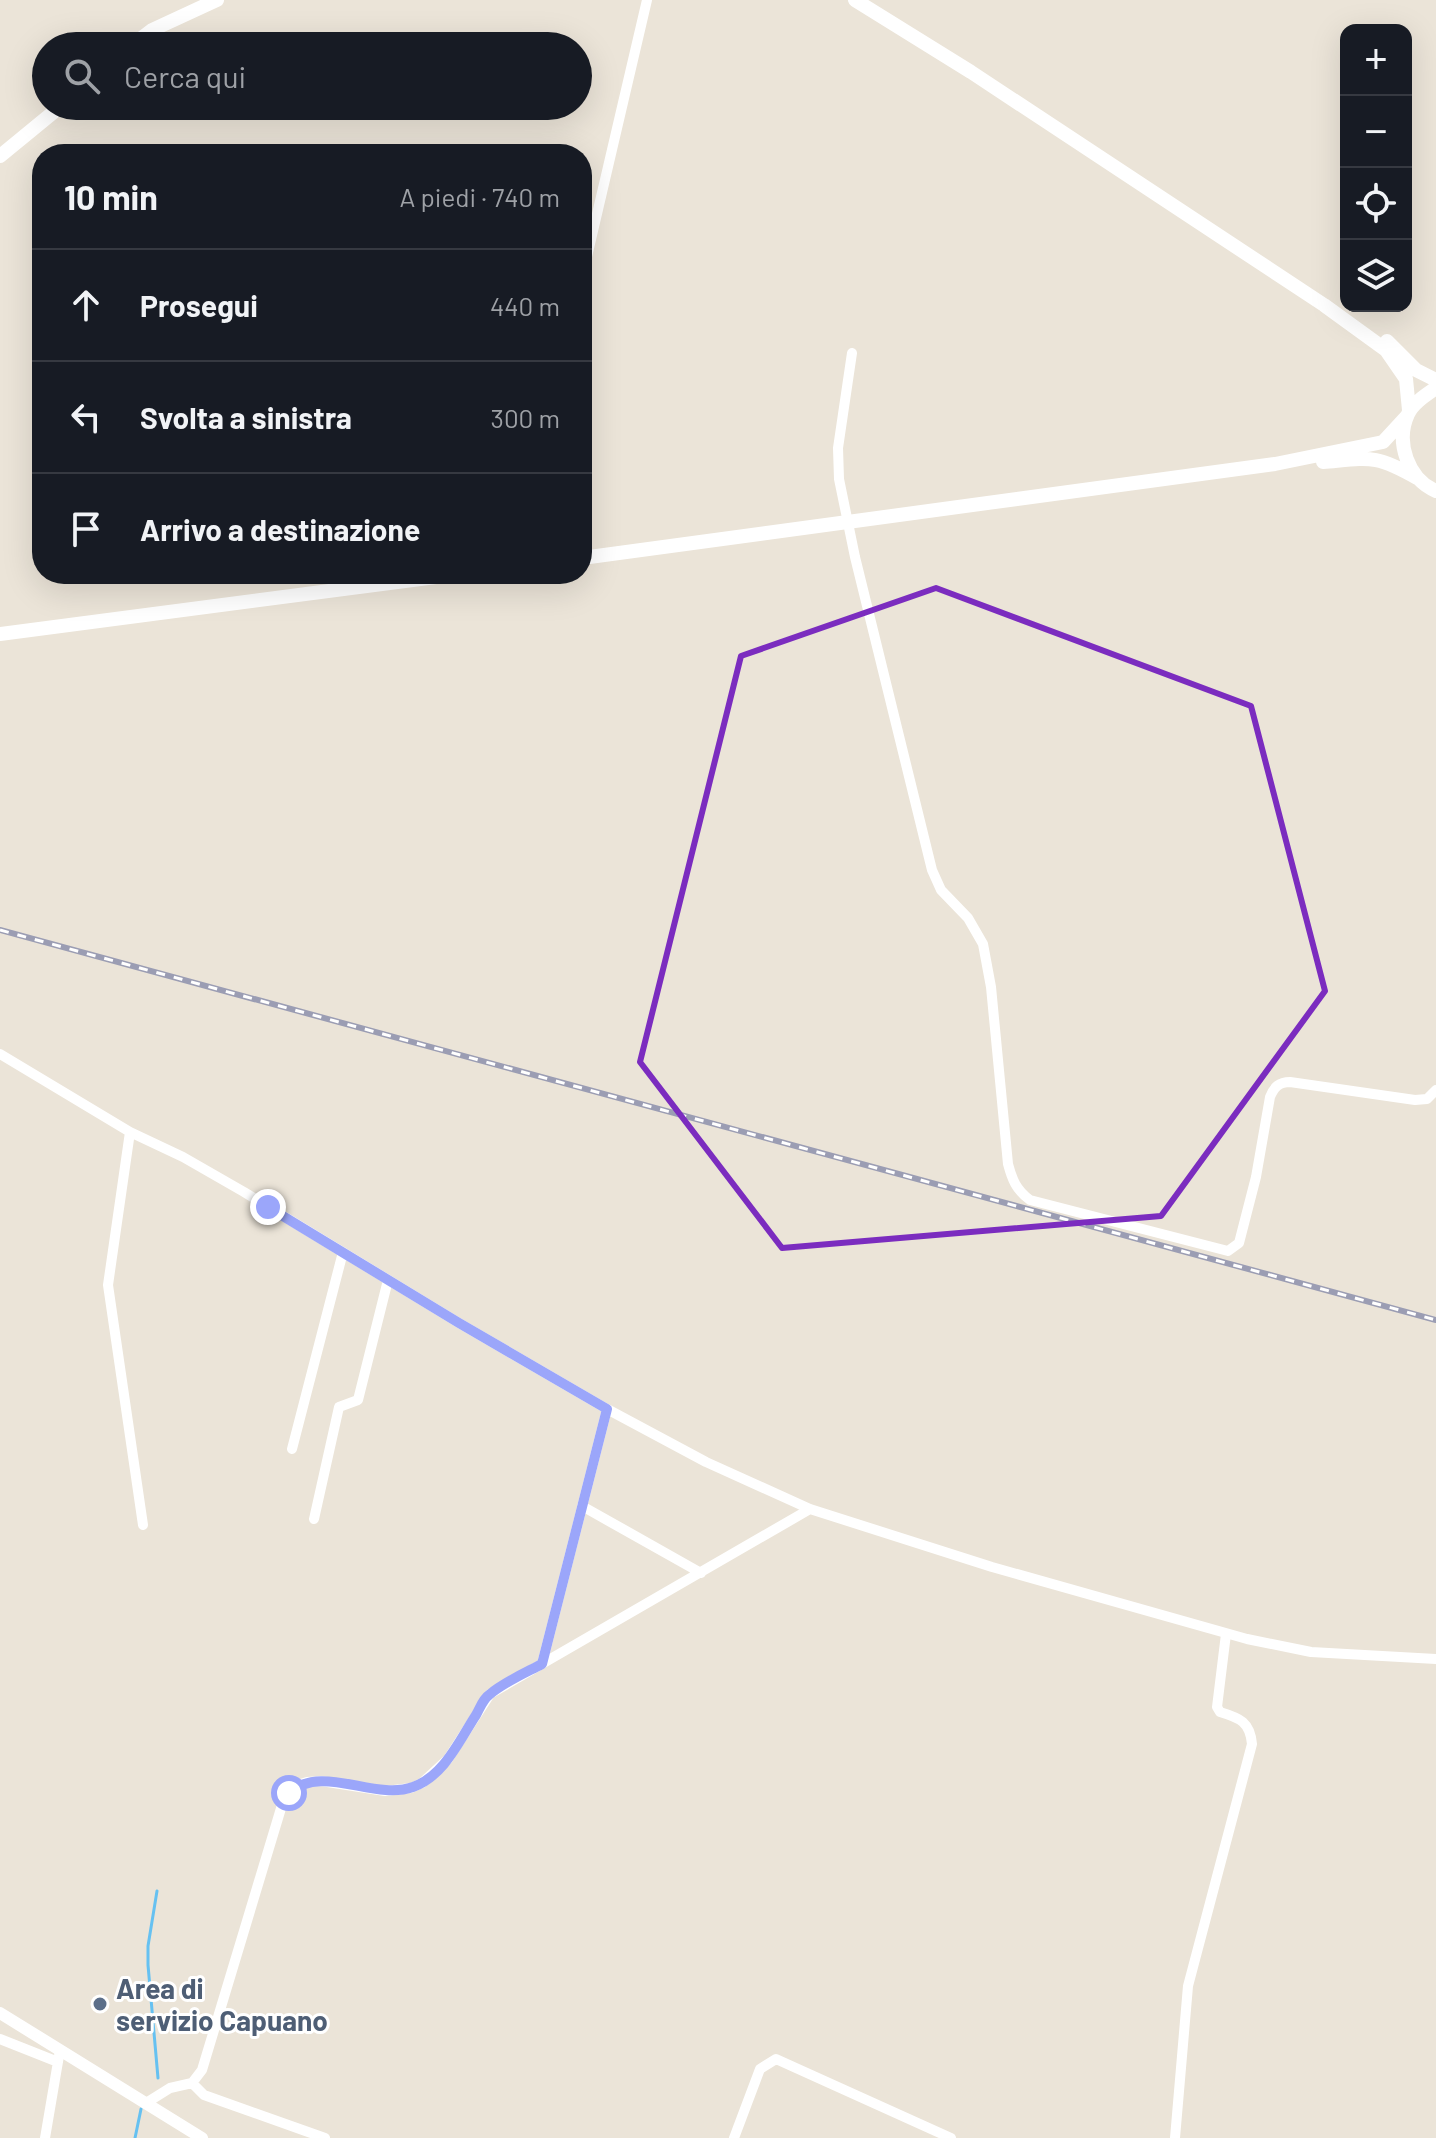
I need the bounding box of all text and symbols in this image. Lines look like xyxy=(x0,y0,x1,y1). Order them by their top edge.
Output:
map controls xyxy=(1340,24,1412,312)
button: + xyxy=(1340,24,1412,96)
search box xyxy=(32,32,592,120)
icon: search xyxy=(60,54,104,98)
text: Cerca qui xyxy=(124,58,246,94)
button: − xyxy=(1340,96,1412,168)
button: locate xyxy=(1340,168,1412,240)
text: 10 min xyxy=(64,176,158,217)
text: A piedi · 740 m xyxy=(399,181,560,212)
button: layers xyxy=(1340,240,1412,312)
icon: ahead xyxy=(64,283,108,327)
text: Prosegui xyxy=(140,287,258,323)
text: 440 m xyxy=(490,290,560,321)
icon: left xyxy=(64,395,108,439)
text: Svolta a sinistra xyxy=(140,399,352,435)
text: 300 m xyxy=(491,402,560,433)
icon: arrive xyxy=(64,507,108,551)
text: Arrivo a destinazione xyxy=(140,511,420,547)
route end xyxy=(250,1189,286,1225)
route start xyxy=(271,1775,307,1811)
place label: Area di servizio Capuano xyxy=(116,1971,328,2037)
marker: Area di servizio Capuano xyxy=(91,1995,109,2013)

